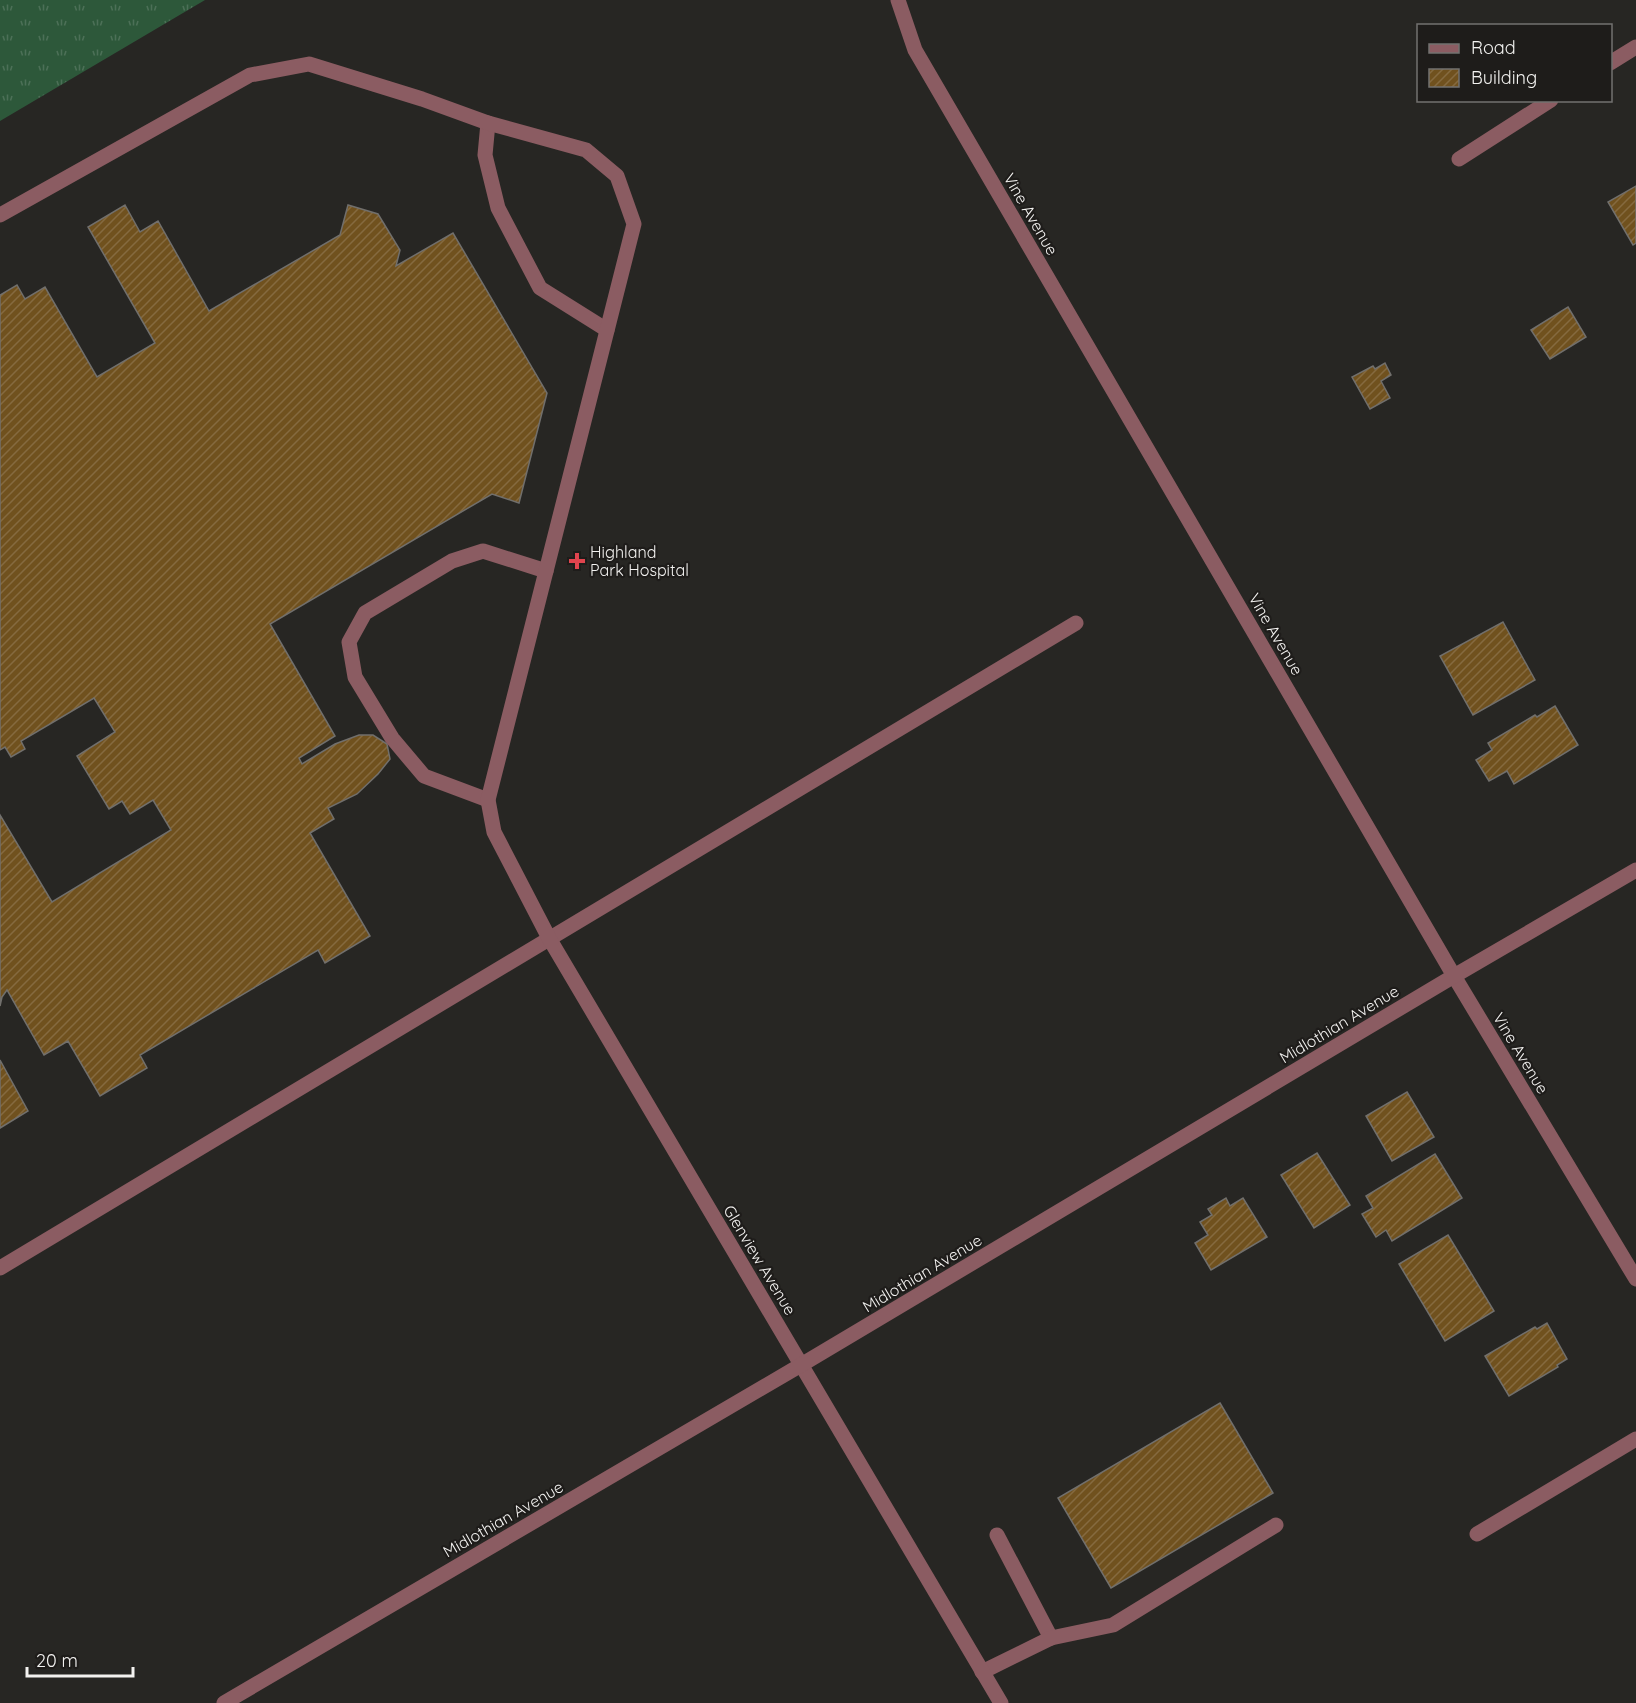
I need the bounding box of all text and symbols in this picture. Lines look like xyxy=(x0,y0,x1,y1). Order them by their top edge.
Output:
legend xyxy=(1417,24,1612,102)
text: Road xyxy=(1471,36,1516,59)
text: Building xyxy=(1471,66,1537,89)
street label: Vine Avenue xyxy=(999,169,1063,259)
place label: Highland Park Hospital xyxy=(590,542,689,580)
marker: Highland Park Hospital xyxy=(568,552,586,570)
street label: Vine Avenue xyxy=(1244,589,1308,679)
street label: Midlothian Avenue xyxy=(1276,981,1402,1067)
street label: Vine Avenue xyxy=(1489,1009,1553,1097)
street label: Glenview Avenue xyxy=(719,1201,801,1319)
street label: Midlothian Avenue xyxy=(859,1230,985,1316)
street label: Midlothian Avenue xyxy=(439,1476,567,1562)
scale bar xyxy=(27,1640,134,1678)
text: 20 m xyxy=(36,1649,78,1672)

